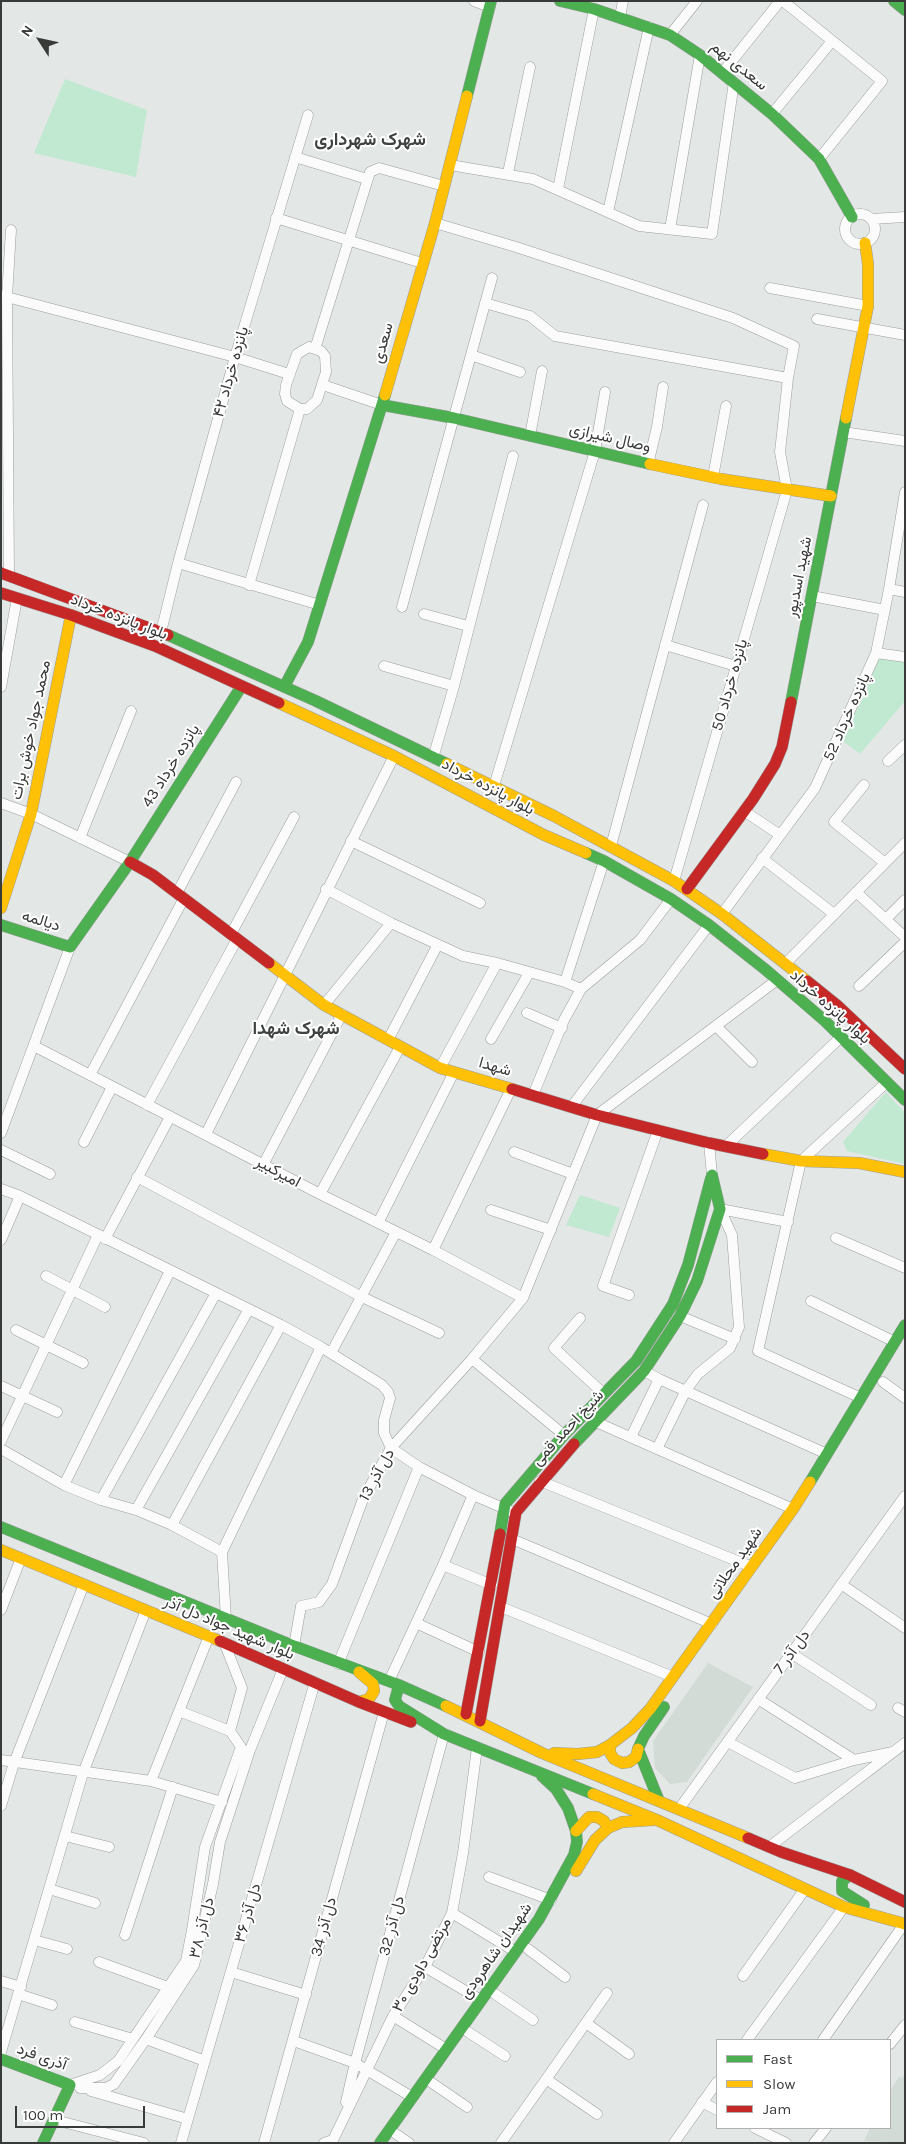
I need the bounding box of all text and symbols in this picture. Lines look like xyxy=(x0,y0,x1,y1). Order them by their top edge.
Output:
north arrow xyxy=(15,15,65,65)
text: N xyxy=(17,22,37,40)
street label: سعدی نهم xyxy=(707,37,771,95)
district label: شهرک شهرداری xyxy=(314,129,426,151)
street label: سعدی xyxy=(368,320,398,366)
street label: پانزده خرداد ۴۲ xyxy=(209,324,253,420)
street label: وصال شیرازی xyxy=(567,419,653,457)
street label: شهید اسدپور xyxy=(782,535,816,619)
street label: بلوار پانزده خرداد xyxy=(68,590,170,644)
street label: پانزده خرداد 50 xyxy=(708,637,752,733)
street label: محمد جواد خوش برات xyxy=(7,659,55,801)
street label: پانزده خرداد 52 xyxy=(819,670,875,764)
street label: پانزده خرداد 43 xyxy=(138,721,204,811)
street label: بلوار پانزده خرداد xyxy=(438,755,538,819)
street label: دیالمه xyxy=(20,906,62,936)
street label: بلوار پانزده خرداد xyxy=(786,966,874,1048)
district label: شهرک شهدا xyxy=(252,1018,340,1040)
street label: شهدا xyxy=(477,1053,513,1081)
street label: امیرکبیر xyxy=(252,1152,304,1192)
street label: شیخ احمد قمی xyxy=(528,1386,608,1470)
street label: دل آذر 13 xyxy=(355,1445,399,1505)
street label: شهید محلاتی xyxy=(703,1523,767,1603)
street label: بلوار شهید جواد دل آذر xyxy=(161,1592,297,1664)
street label: دل آذر 7 xyxy=(770,1626,814,1678)
street label: دل آذر ۳۶ xyxy=(230,1881,266,1945)
street label: دل آذر 32 xyxy=(375,1894,409,1958)
street label: دل آذر ۳۸ xyxy=(185,1895,219,1961)
street label: دل آذر 34 xyxy=(307,1895,341,1959)
street label: شهیدان شاهرودی xyxy=(456,1899,536,2003)
street label: ۳۰ مرتضی داودی xyxy=(388,1914,456,2016)
street label: آذری فرد xyxy=(14,2039,70,2075)
legend xyxy=(716,2039,891,2129)
text: Fast xyxy=(763,2050,792,2068)
text: Slow xyxy=(763,2075,795,2093)
scale bar xyxy=(18,2096,148,2128)
text: Jam xyxy=(763,2100,791,2118)
text: 100 m xyxy=(23,2106,63,2124)

